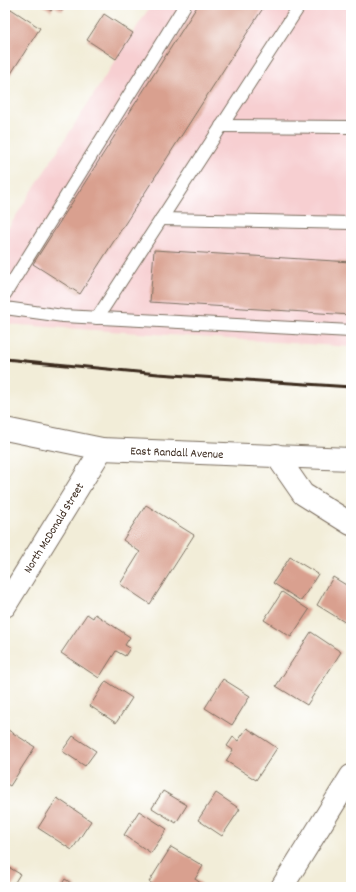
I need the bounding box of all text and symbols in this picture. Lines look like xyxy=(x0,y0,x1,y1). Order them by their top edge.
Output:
street label: East Randall Avenue xyxy=(130,443,224,464)
street label: North McDonald Street xyxy=(20,480,89,577)

